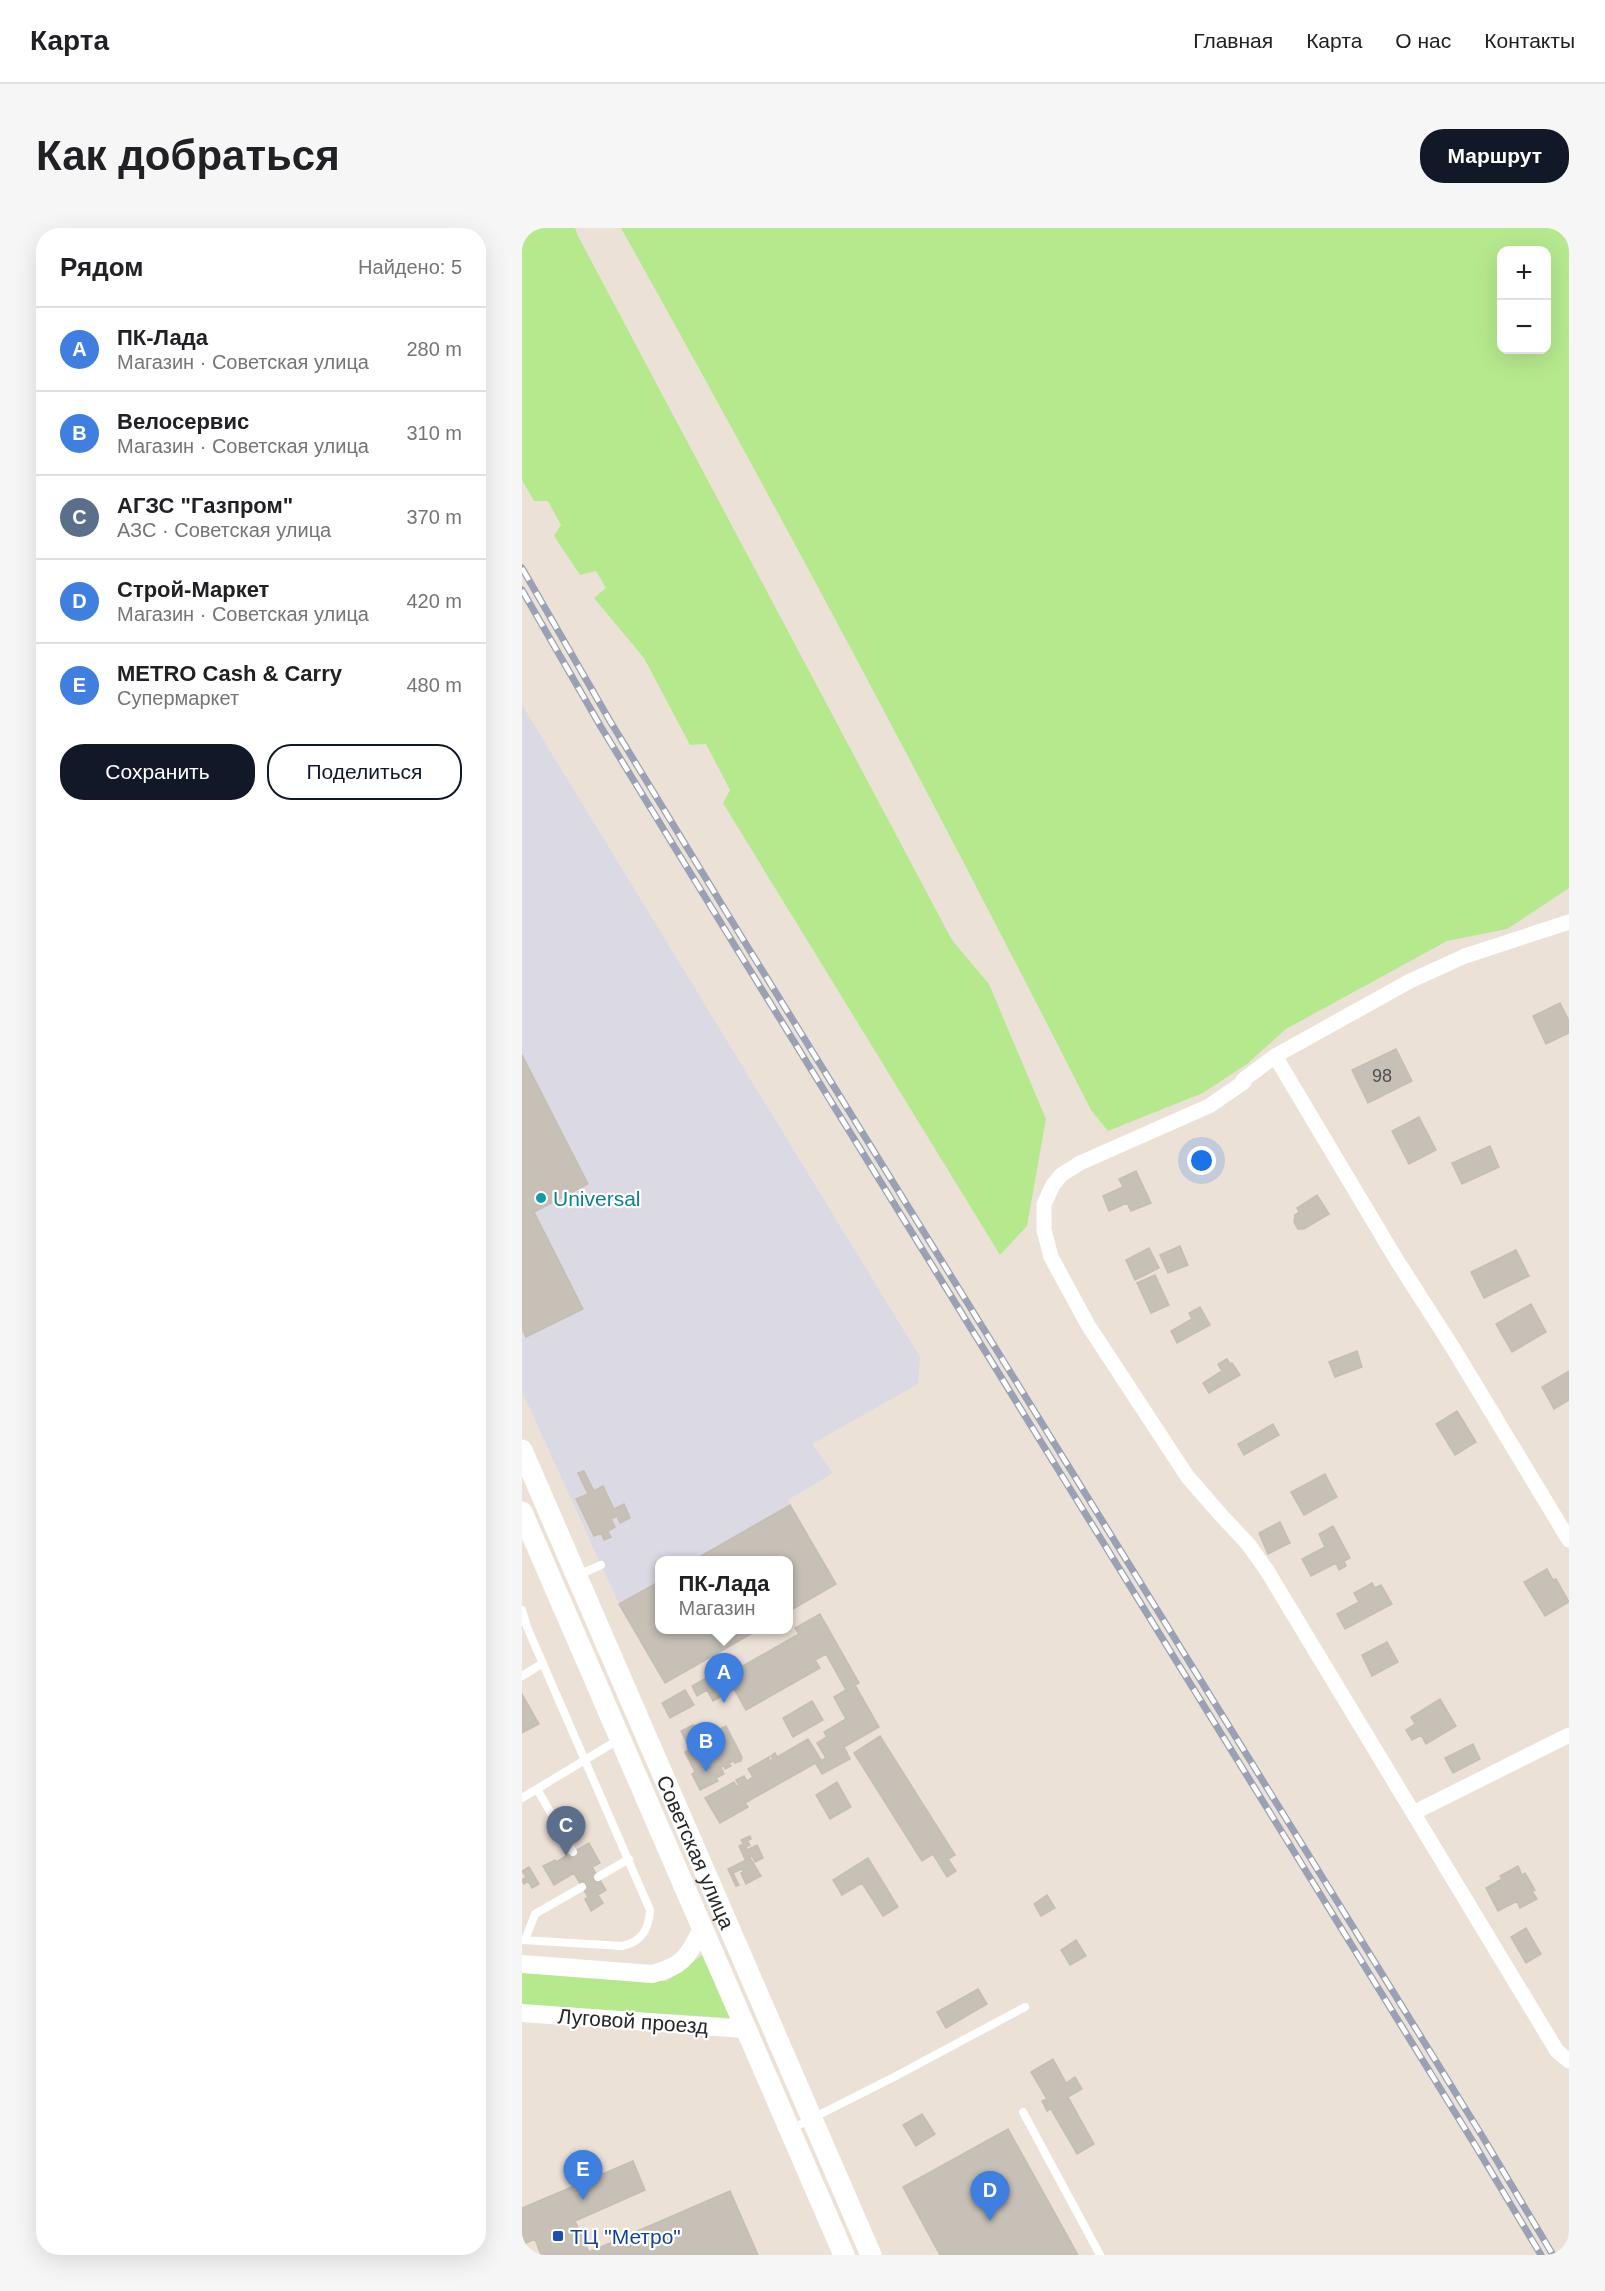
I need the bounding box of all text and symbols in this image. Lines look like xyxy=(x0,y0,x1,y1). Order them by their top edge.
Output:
text: Карта xyxy=(30,25,109,56)
text: Главная xyxy=(1193,29,1273,52)
text: Карта xyxy=(1306,29,1362,52)
text: О нас xyxy=(1395,29,1451,52)
text: Контакты xyxy=(1484,29,1575,52)
button: Маршрут xyxy=(1420,129,1569,183)
text: Как добраться xyxy=(36,132,340,179)
map controls xyxy=(1497,246,1551,354)
button: + xyxy=(1497,246,1551,300)
text: Рядом xyxy=(60,252,143,282)
text: Найдено: 5 xyxy=(358,256,462,278)
button: − xyxy=(1497,300,1551,354)
text: ПК-Лада xyxy=(117,325,208,350)
text: A xyxy=(72,338,87,360)
text: 280 m xyxy=(406,338,462,360)
text: Магазин · Советская улица xyxy=(117,351,369,373)
text: Велосервис xyxy=(117,409,249,434)
text: B xyxy=(72,422,87,444)
text: 310 m xyxy=(406,422,462,444)
text: Магазин · Советская улица xyxy=(117,435,369,457)
text: АГЗС "Газпром" xyxy=(117,493,293,518)
text: C xyxy=(72,506,87,528)
text: 370 m xyxy=(406,506,462,528)
text: АЗС · Советская улица xyxy=(117,519,331,541)
text: Строй-Маркет xyxy=(117,577,269,602)
text: D xyxy=(72,590,87,612)
text: 420 m xyxy=(406,590,462,612)
text: Магазин · Советская улица xyxy=(117,603,369,625)
text: METRO Cash & Carry xyxy=(117,661,342,686)
text: E xyxy=(73,674,86,696)
text: 480 m xyxy=(406,674,462,696)
text: Супермаркет xyxy=(117,687,239,709)
button: Сохранить xyxy=(60,744,255,800)
button: Поделиться xyxy=(267,744,462,800)
house number: 98 xyxy=(1372,1066,1392,1086)
your location xyxy=(1187,1146,1216,1175)
place label: Universal xyxy=(553,1187,641,1210)
marker: Universal xyxy=(534,1191,548,1205)
popup xyxy=(655,1556,793,1634)
text: ПК-Лада xyxy=(679,1571,770,1596)
text: Магазин xyxy=(679,1597,756,1619)
pin: A xyxy=(704,1654,744,1703)
pin: B xyxy=(686,1722,726,1772)
street label: Советская улица xyxy=(653,1772,740,1932)
pin: C xyxy=(546,1806,585,1856)
street label: Луговой проезд xyxy=(557,2004,709,2038)
pin: E xyxy=(564,2150,602,2200)
pin: D xyxy=(970,2172,1010,2221)
place label: ТЦ "Метро" xyxy=(570,2225,681,2248)
marker: ТЦ "Метро" xyxy=(551,2229,565,2243)

